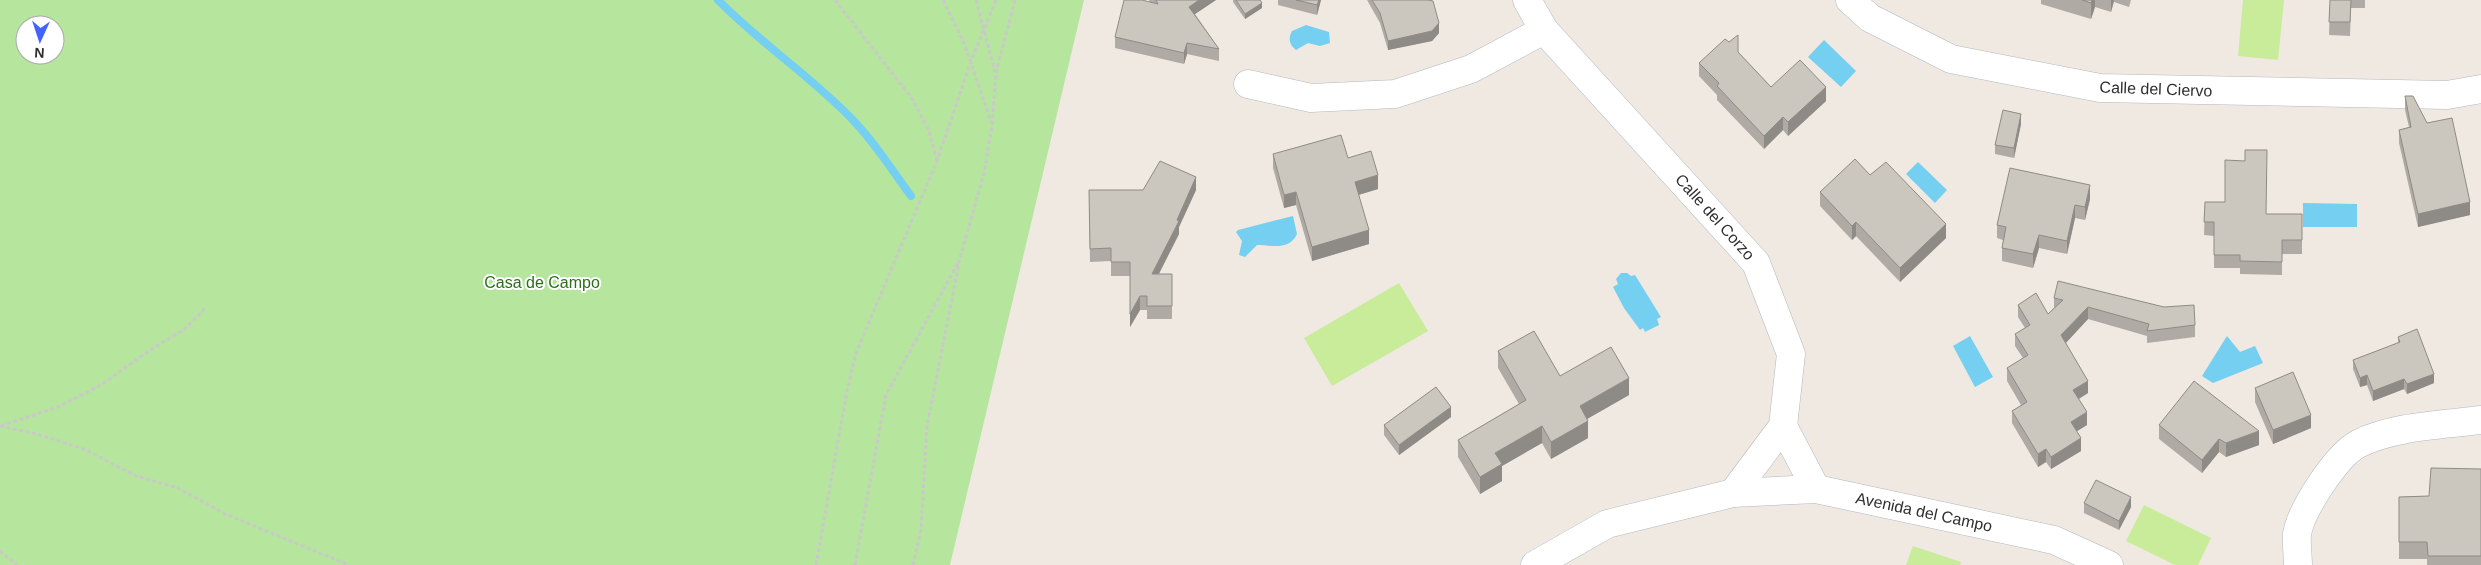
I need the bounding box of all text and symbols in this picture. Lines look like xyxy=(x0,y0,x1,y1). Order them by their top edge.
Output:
north arrow xyxy=(15,15,65,65)
text: N xyxy=(34,45,45,61)
street label: Calle del Ciervo xyxy=(2099,79,2213,99)
street label: Calle del Corzo xyxy=(1672,171,1758,263)
park label: Casa de Campo xyxy=(484,274,600,291)
street label: Avenida del Campo xyxy=(1854,489,1994,535)

